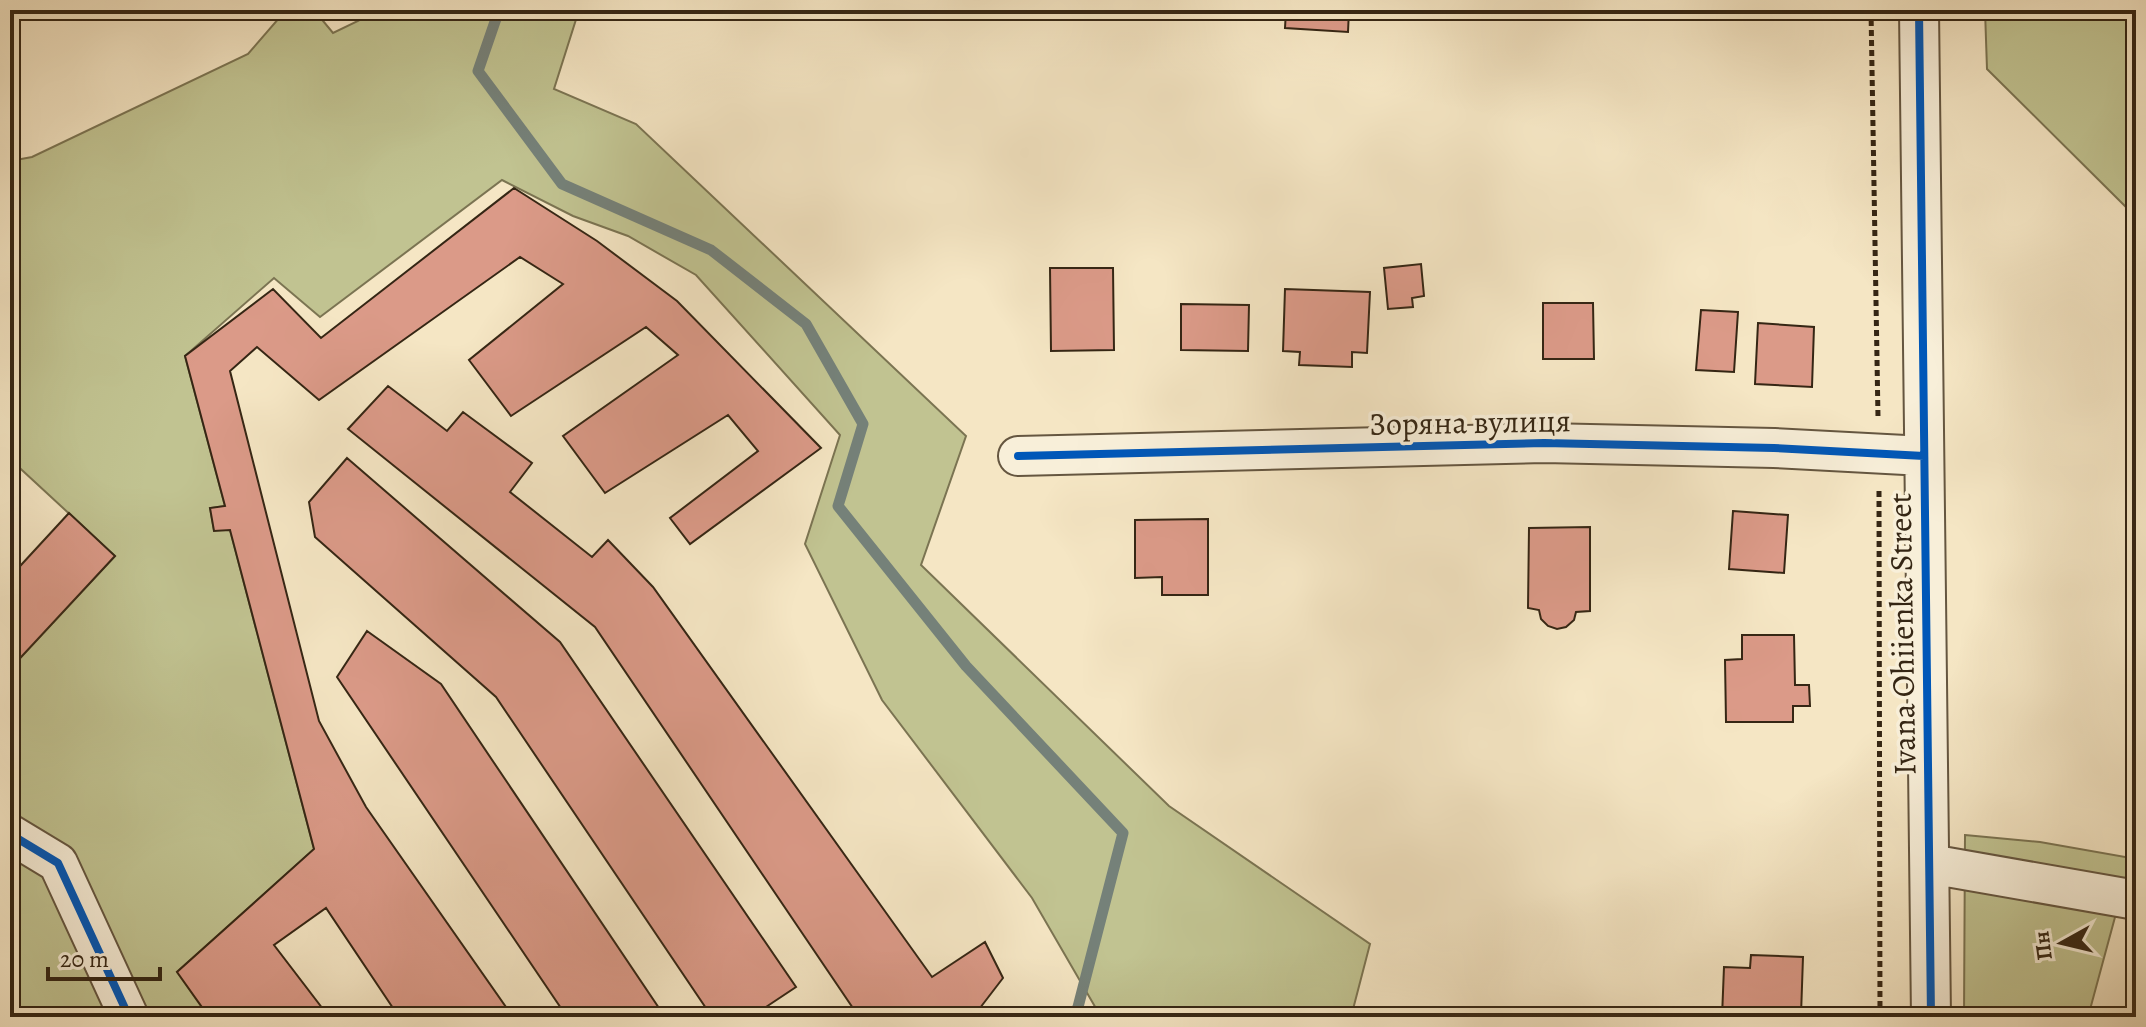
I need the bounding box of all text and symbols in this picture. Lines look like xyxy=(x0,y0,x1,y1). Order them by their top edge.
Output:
street label: Зоряна вулиця xyxy=(1369,398,1571,446)
street label: Ivana Ohiienka Street xyxy=(1878,492,1926,776)
north arrow xyxy=(2022,903,2102,983)
text: Пн xyxy=(2026,929,2060,962)
scale bar xyxy=(48,931,160,981)
text: 20 m xyxy=(60,943,109,975)

